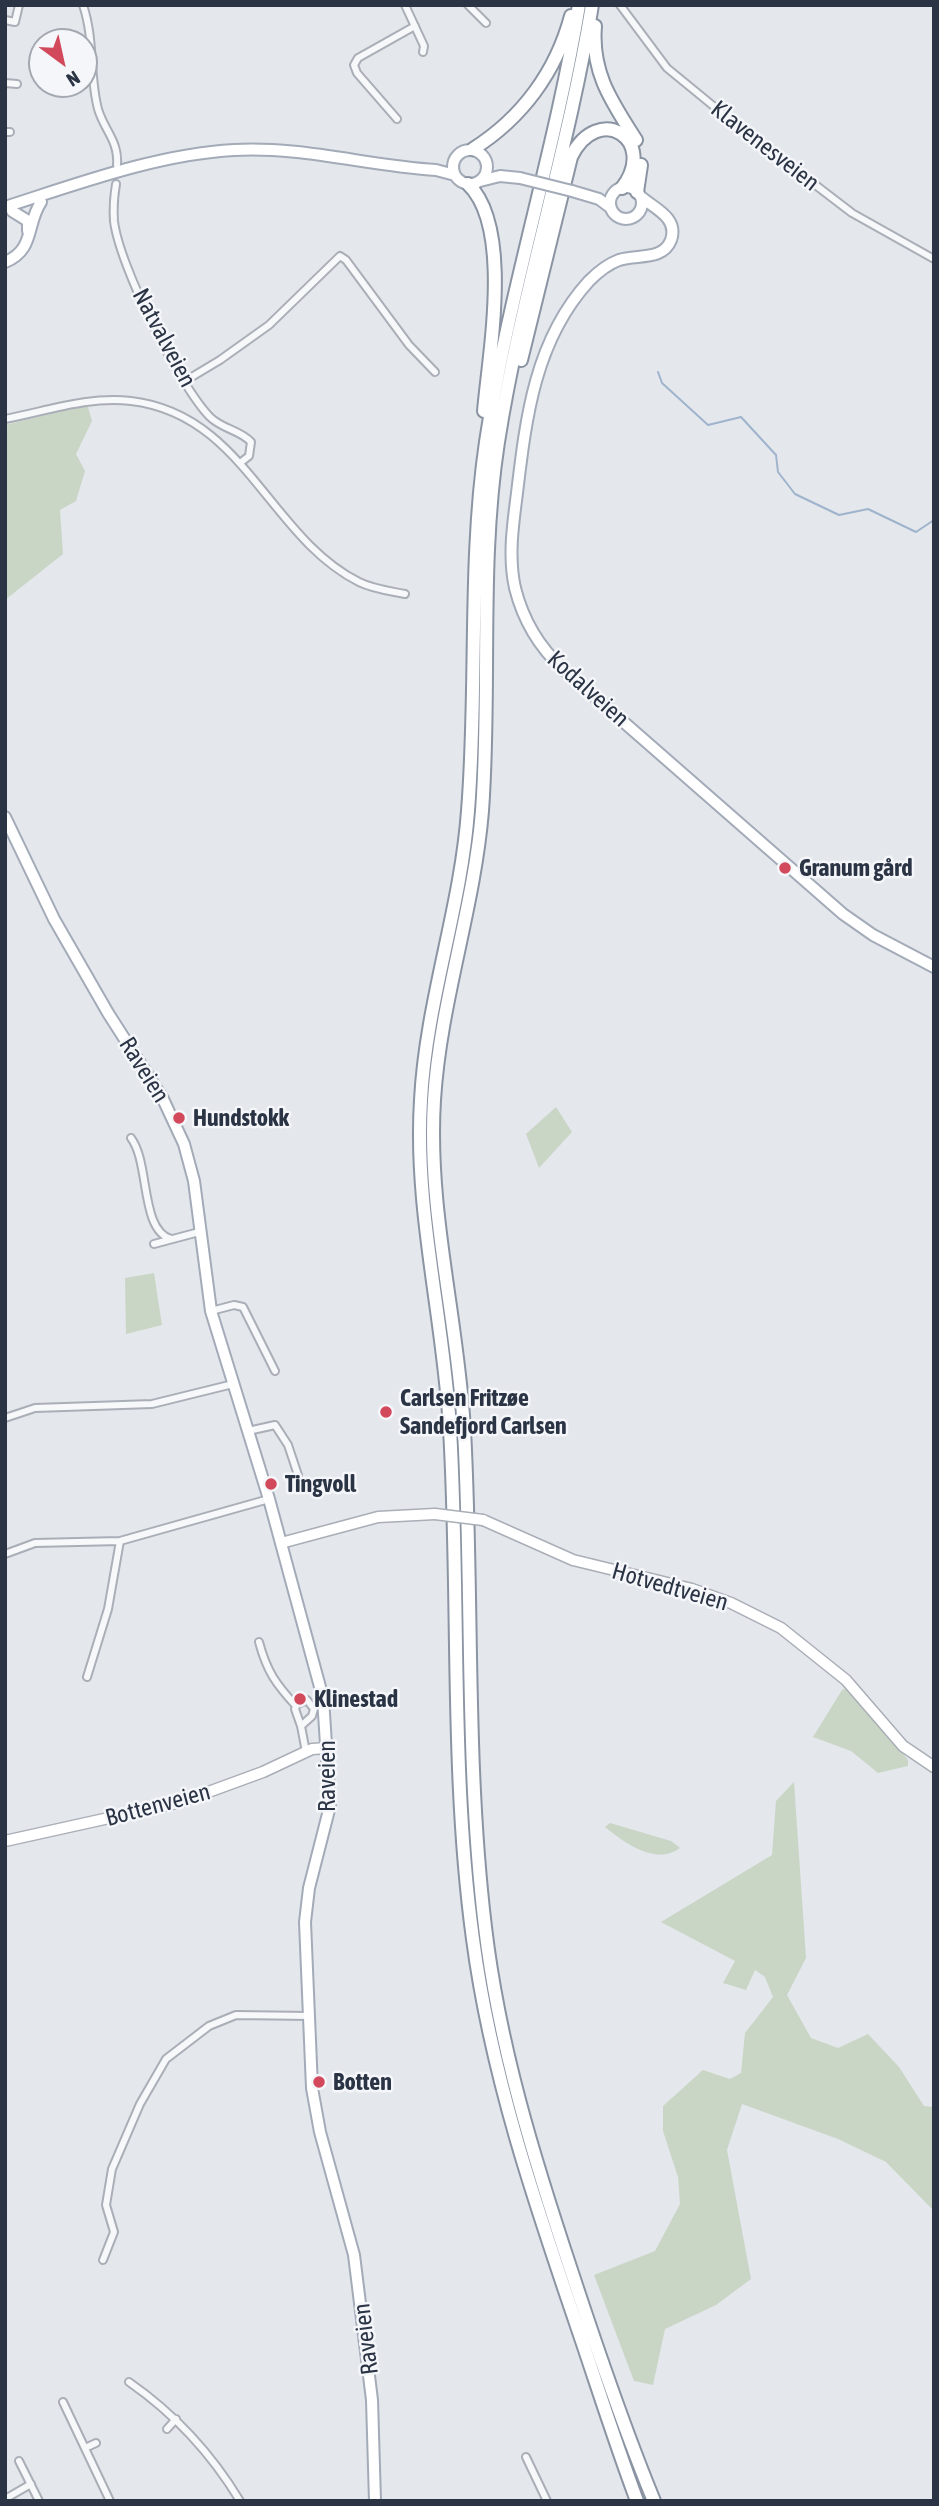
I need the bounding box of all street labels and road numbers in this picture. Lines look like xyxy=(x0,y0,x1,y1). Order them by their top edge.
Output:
street label: Klavenesveien xyxy=(705,95,825,197)
street label: Natvalveien xyxy=(126,284,202,392)
street label: Kodalveien xyxy=(541,645,635,733)
street label: Raveien xyxy=(113,1032,175,1108)
street label: Hotvedtveien xyxy=(609,1557,731,1617)
street label: Raveien xyxy=(313,1740,341,1812)
street label: Bottenveien xyxy=(102,1777,214,1833)
street label: Raveien xyxy=(347,2302,385,2376)

